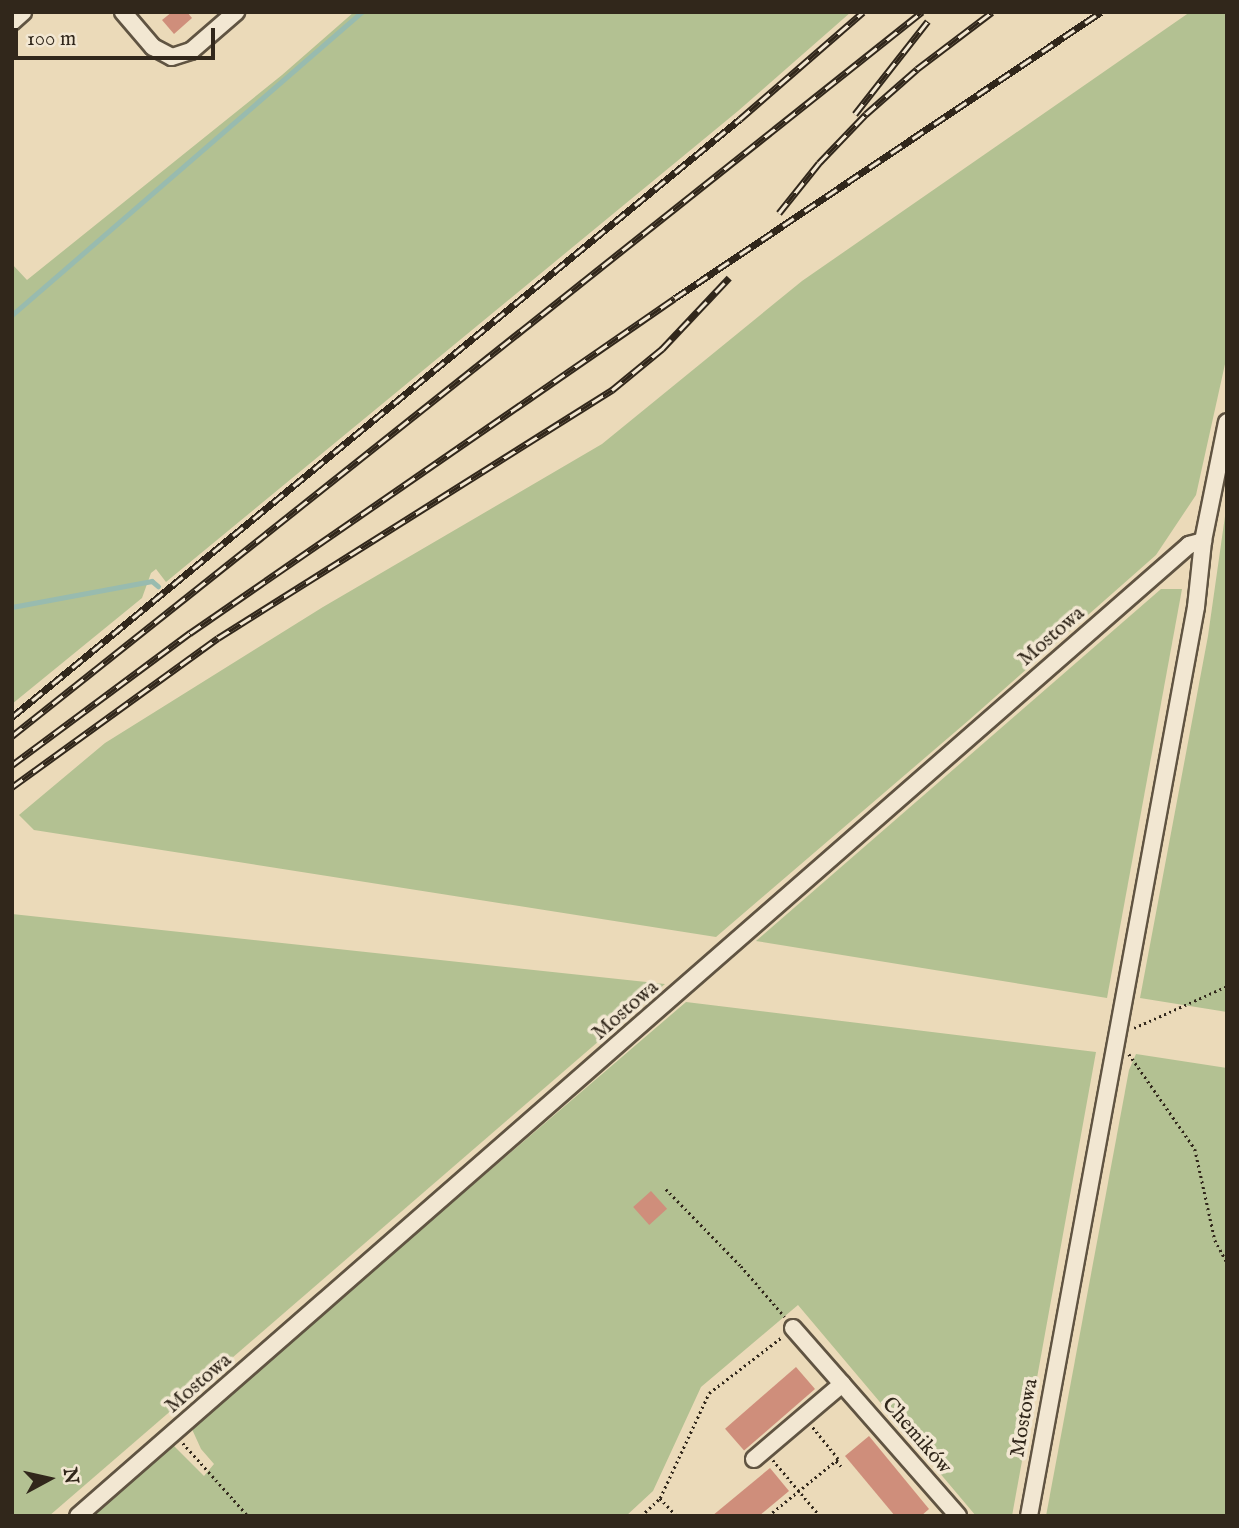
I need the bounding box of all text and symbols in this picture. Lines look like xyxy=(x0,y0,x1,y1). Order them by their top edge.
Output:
scale bar xyxy=(18,14,219,58)
text: 100 m xyxy=(27,26,76,53)
street label: Mostowa xyxy=(1014,601,1090,673)
street label: Mostowa xyxy=(588,975,664,1047)
street label: Mostowa xyxy=(161,1348,237,1420)
street label: Mostowa xyxy=(1006,1377,1044,1459)
street label: Chemików xyxy=(876,1392,956,1480)
north arrow xyxy=(14,1444,84,1514)
text: N xyxy=(57,1466,83,1486)

